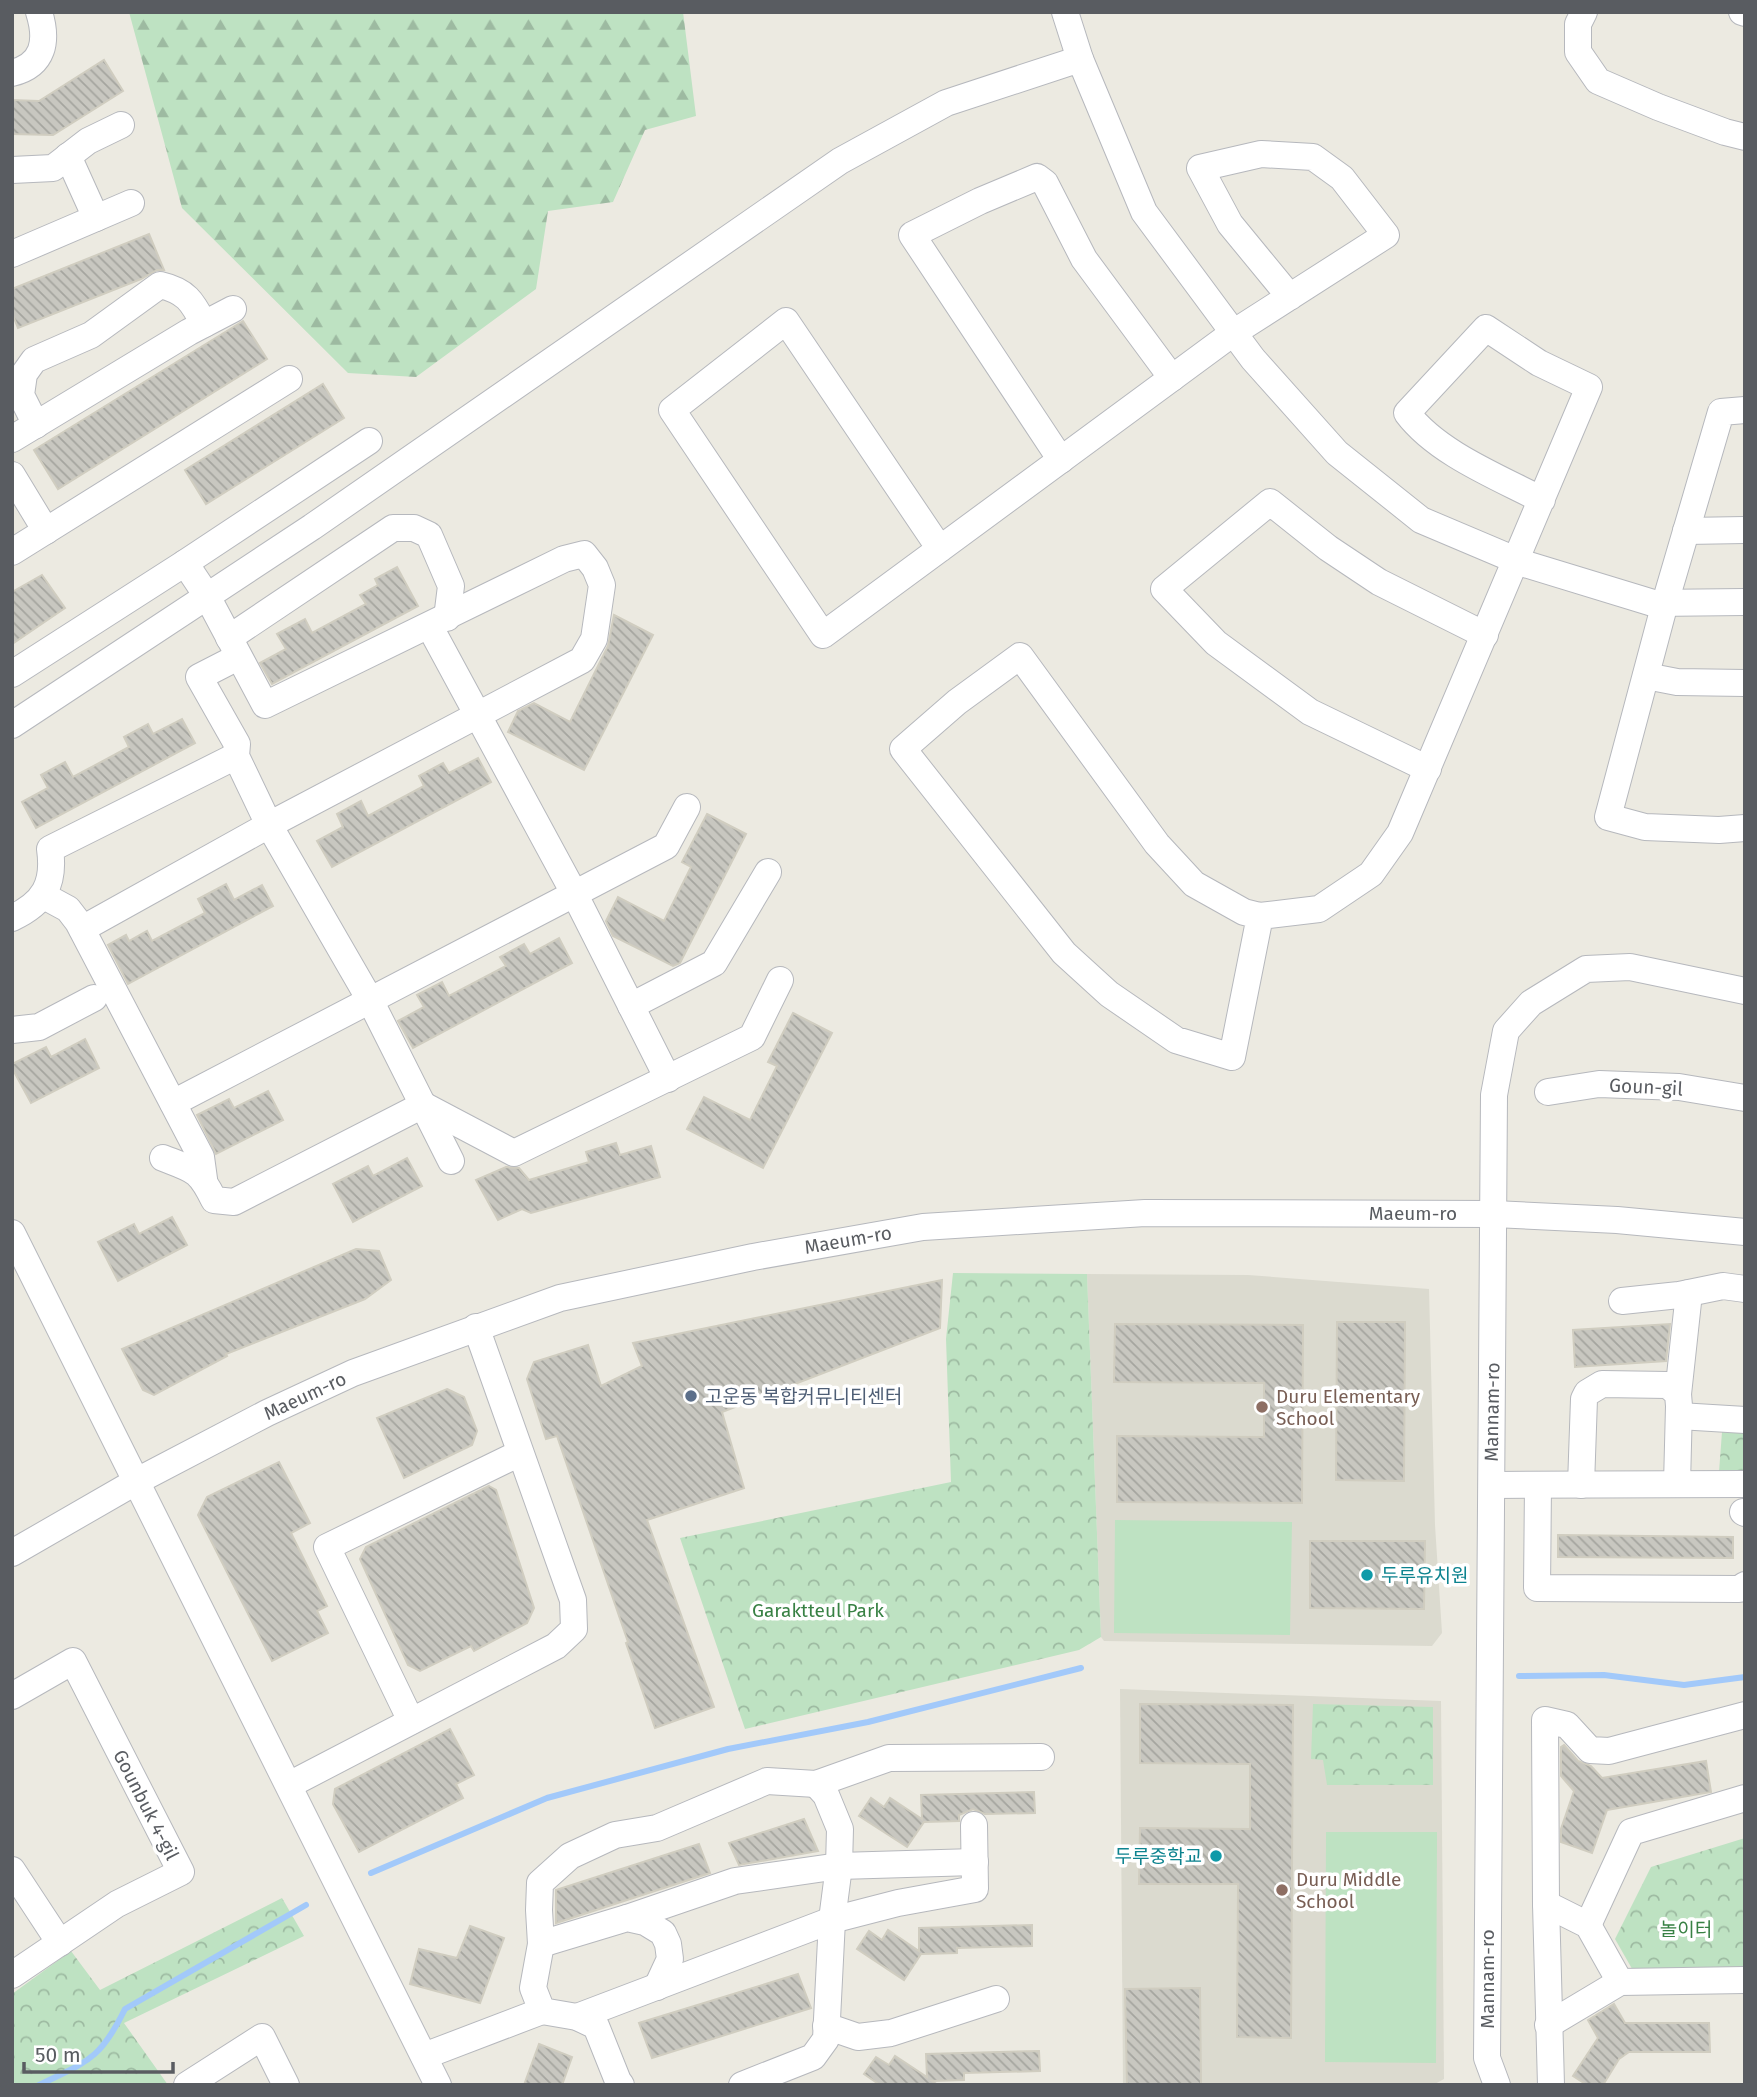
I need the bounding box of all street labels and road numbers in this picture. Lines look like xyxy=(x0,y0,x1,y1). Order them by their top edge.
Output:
street label: Goun-gil xyxy=(1609,1074,1684,1100)
street label: Maeum-ro xyxy=(1369,1202,1457,1225)
street label: Maeum-ro xyxy=(803,1221,893,1259)
street label: Mannam-ro xyxy=(1480,1362,1504,1462)
street label: Maeum-ro xyxy=(260,1367,350,1425)
street label: Gounbuk 4-gil xyxy=(108,1746,184,1864)
street label: Mannam-ro xyxy=(1476,1929,1499,2029)

